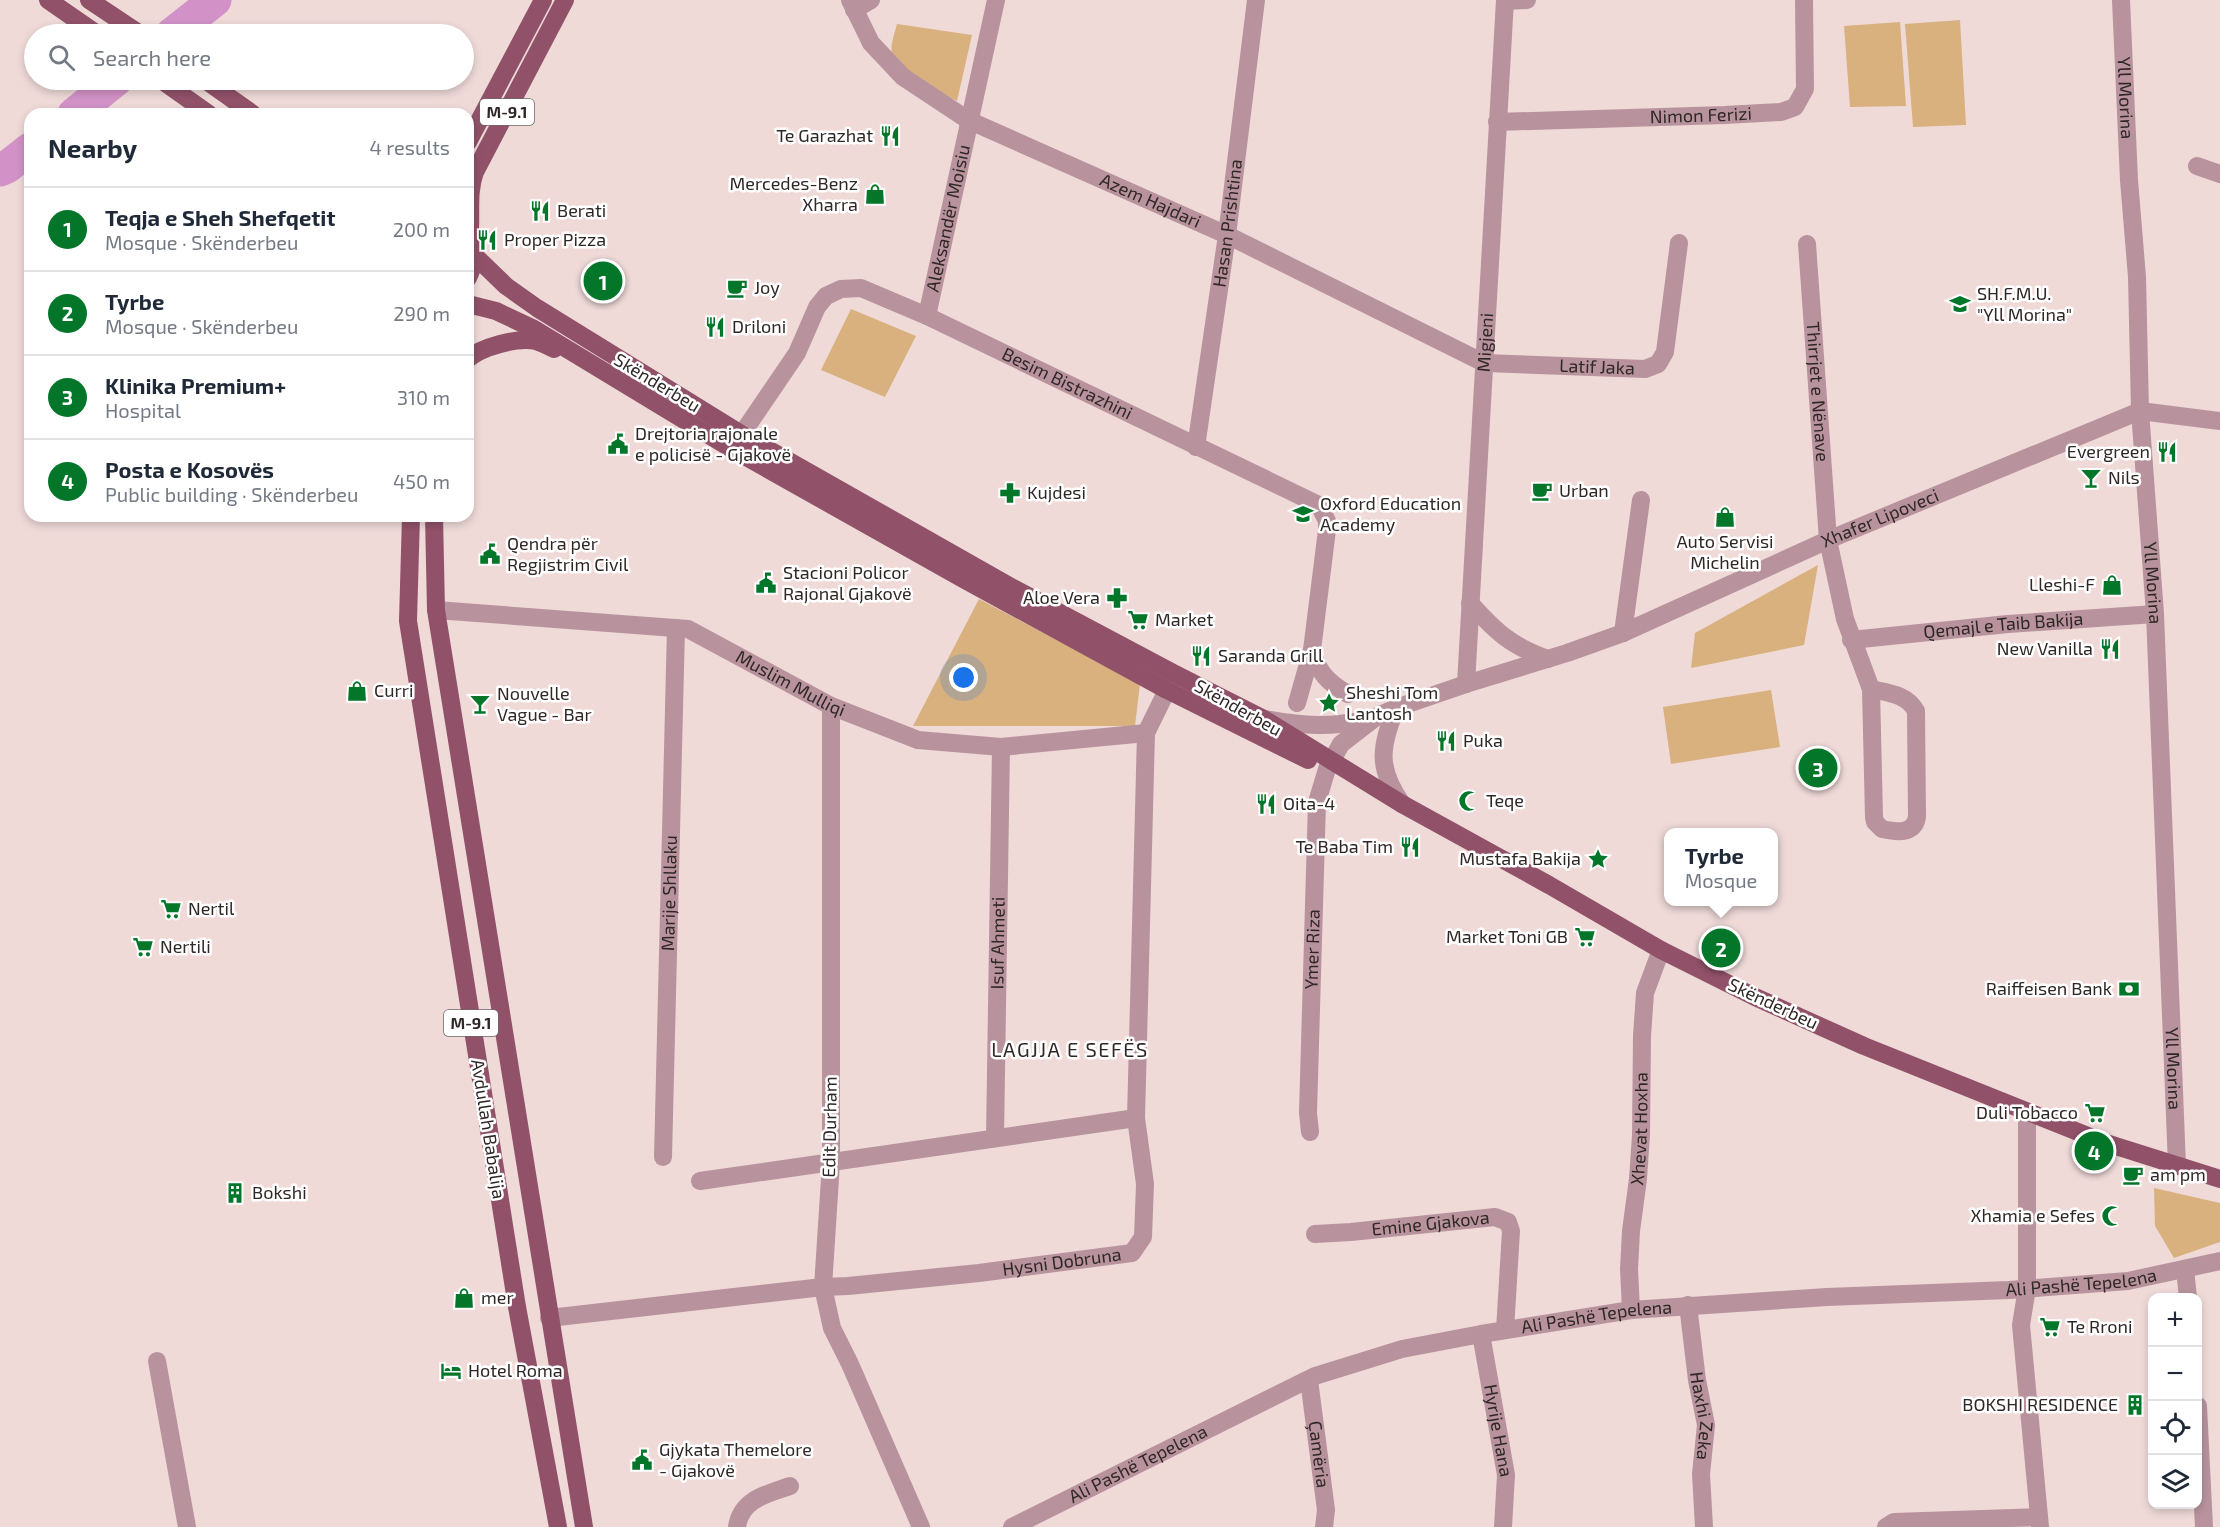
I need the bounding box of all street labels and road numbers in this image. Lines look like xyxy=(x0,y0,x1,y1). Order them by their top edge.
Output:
street label: Yll Morina xyxy=(2114,56,2139,140)
road number: M-9.1 xyxy=(480,99,534,125)
street label: Nimon Ferizi xyxy=(1650,102,1752,127)
street label: Aleksandër Moisiu xyxy=(921,142,974,294)
street label: Hasan Prishtina xyxy=(1207,158,1246,289)
street label: Azem Hajdari xyxy=(1097,168,1205,232)
street label: Migjeni xyxy=(1472,312,1497,373)
street label: Thirrjet e Nënave xyxy=(1803,321,1834,462)
street label: Besim Bistrazhini xyxy=(999,342,1136,423)
street label: Skënderbeu xyxy=(610,348,705,416)
street label: Latif Jaka xyxy=(1559,354,1635,379)
street label: Xhafer Lipoveci xyxy=(1817,483,1942,552)
street label: Yll Morina xyxy=(2140,541,2167,625)
street label: Qemajl e Taib Bakija xyxy=(1922,607,2084,643)
street label: Muslim Mulliqi xyxy=(732,645,849,721)
street label: Skënderbeu xyxy=(1191,674,1286,740)
street label: Marije Shllaku xyxy=(656,835,681,951)
street label: Isuf Ahmeti xyxy=(985,897,1009,990)
street label: Ymer Riza xyxy=(1300,909,1324,990)
street label: Skënderbeu xyxy=(1725,973,1822,1033)
road number: M-9.1 xyxy=(444,1010,498,1036)
street label: Yll Morina xyxy=(2161,1027,2187,1110)
street label: Avdullah Babalija xyxy=(467,1057,511,1200)
street label: Xhevat Hoxha xyxy=(1625,1072,1652,1186)
street label: Edit Durham xyxy=(817,1076,841,1178)
street label: Emine Gjakova xyxy=(1370,1206,1491,1240)
street label: Hysni Dobruna xyxy=(1001,1242,1123,1280)
street label: Ali Pashë Tepelena xyxy=(2005,1263,2159,1300)
street label: Ali Pashë Tepelena xyxy=(1520,1295,1673,1337)
street label: Haxhi Zeka xyxy=(1686,1370,1718,1461)
street label: Hyrije Hana xyxy=(1480,1382,1518,1478)
street label: Ali Pashë Tepelena xyxy=(1065,1419,1211,1507)
street label: Çamëria xyxy=(1303,1420,1335,1489)

